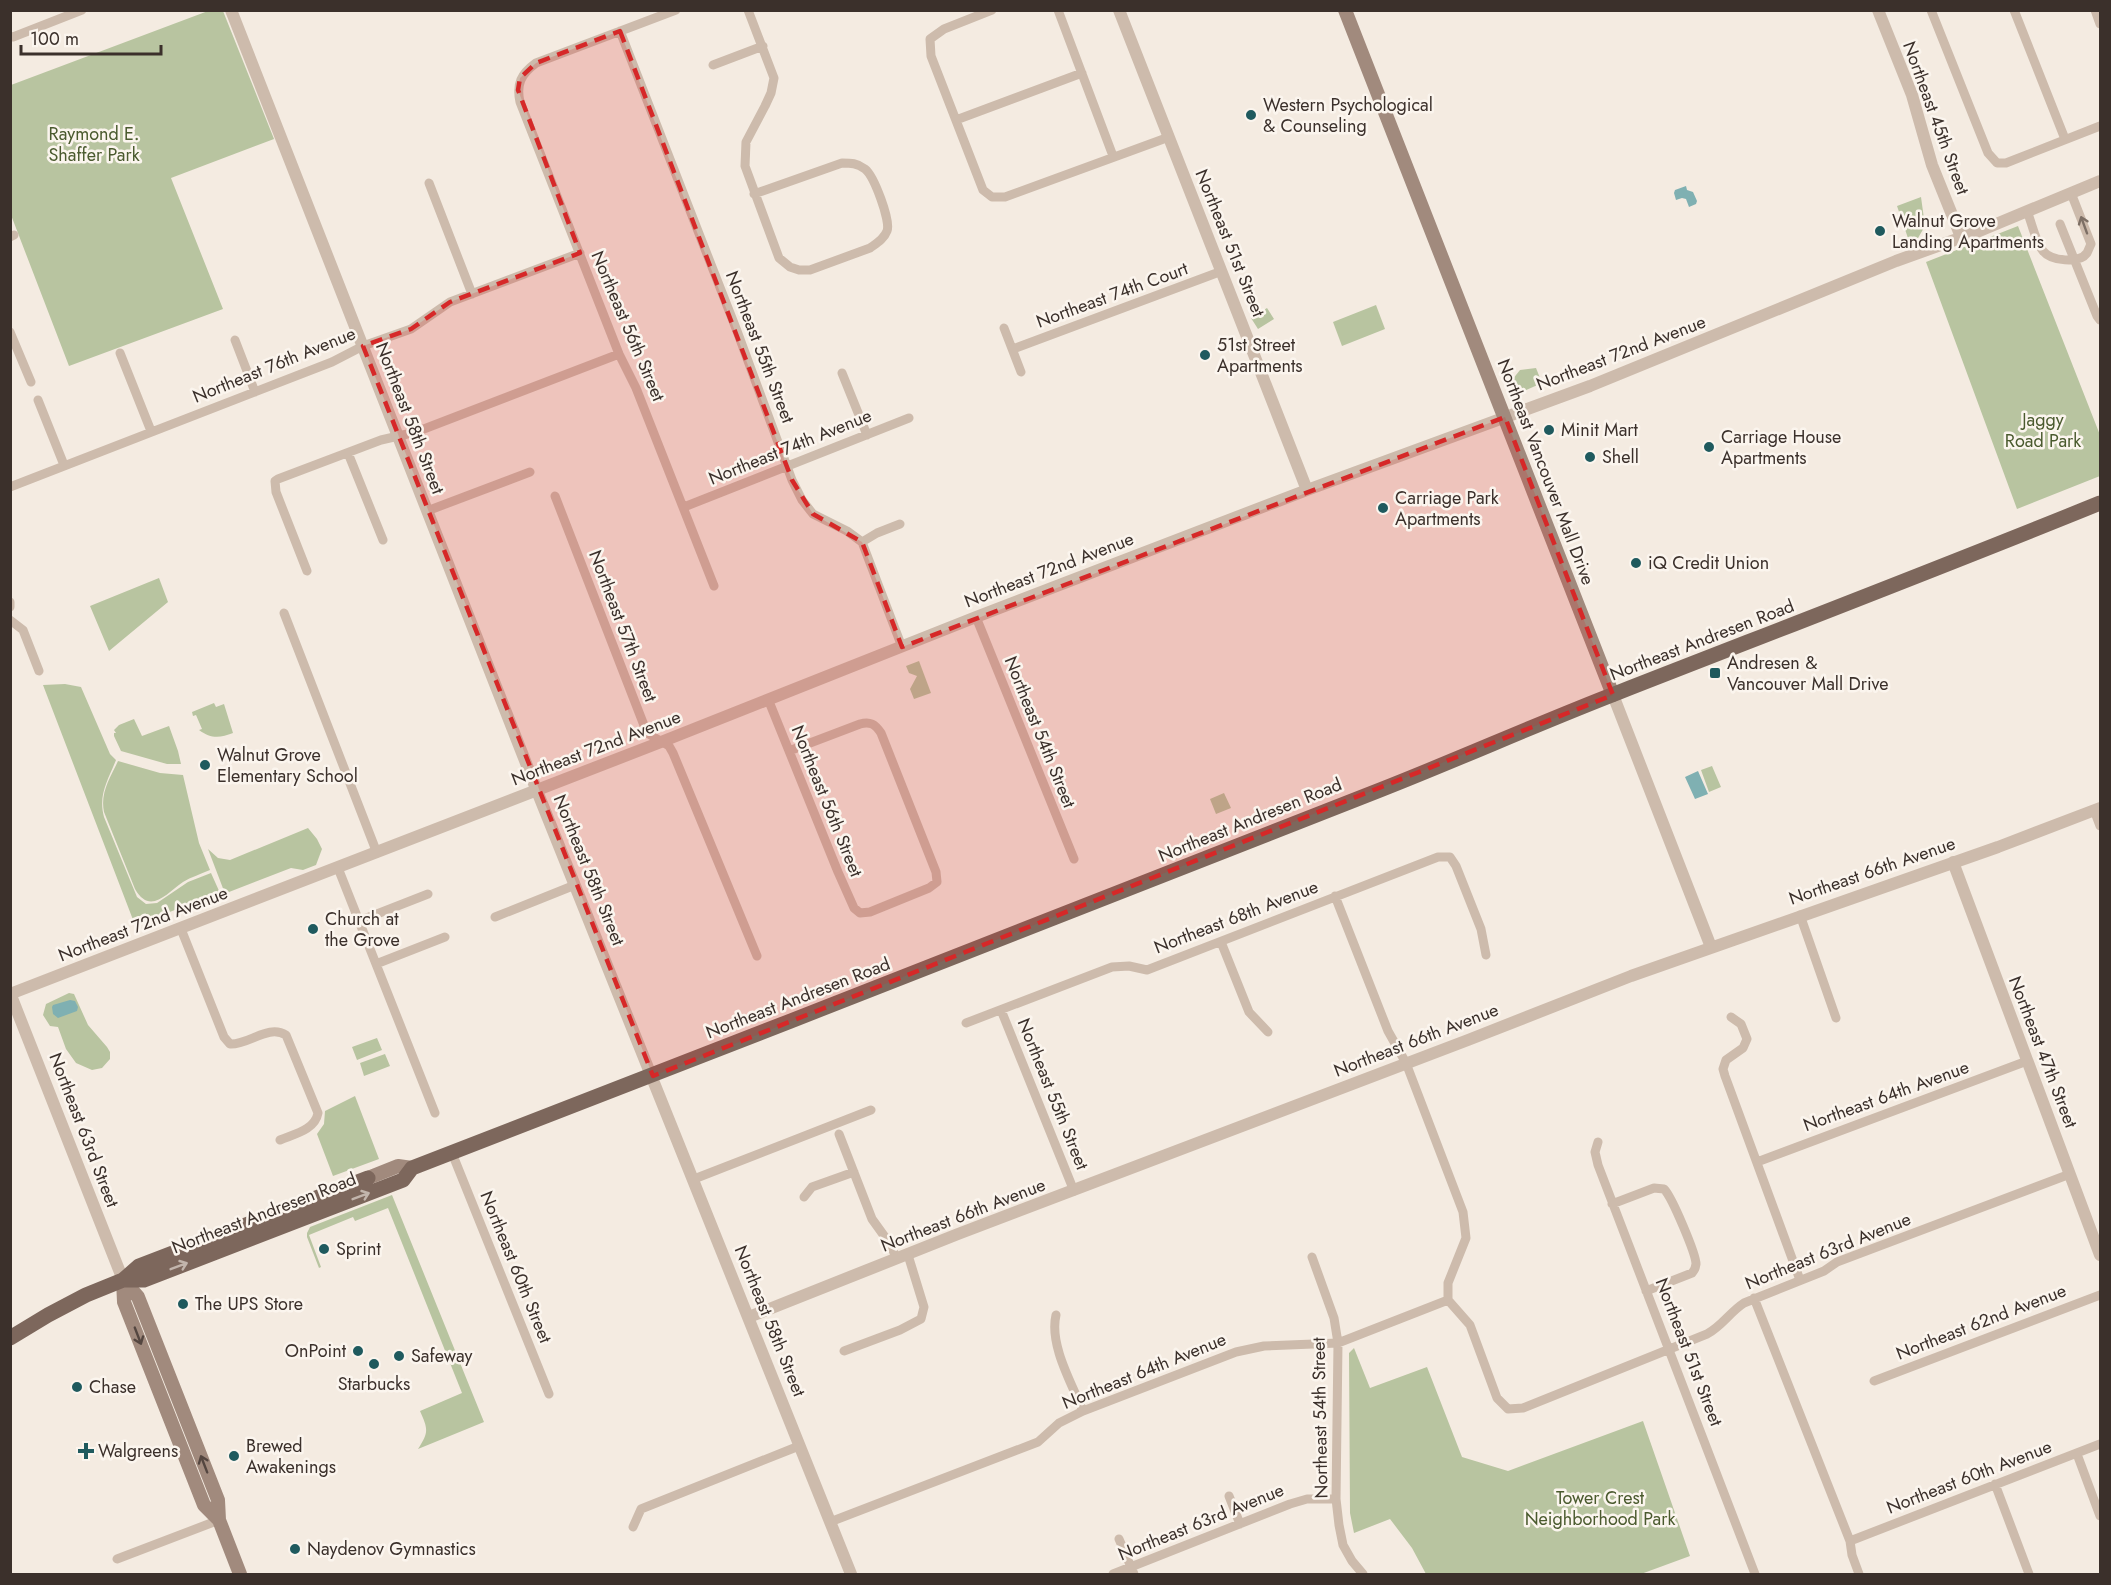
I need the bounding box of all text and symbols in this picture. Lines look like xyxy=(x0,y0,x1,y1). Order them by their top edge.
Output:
scale bar xyxy=(21,18,160,56)
text: 100 m xyxy=(30,26,79,52)
street label: Northeast 45th Street xyxy=(1896,38,1976,199)
place label: Western Psychological & Counseling xyxy=(1263,92,1433,139)
marker: Western Psychological & Counseling xyxy=(1244,108,1258,122)
park label: Raymond E. Shaffer Park xyxy=(48,121,140,168)
street label: Northeast 51st Street xyxy=(1189,165,1272,321)
place label: Walnut Grove Landing Apartments xyxy=(1892,208,2044,255)
one-way arrow xyxy=(2077,216,2088,234)
marker: Walnut Grove Landing Apartments xyxy=(1873,224,1887,238)
street label: Northeast 56th Street xyxy=(585,247,672,406)
street label: Northeast 74th Court xyxy=(1032,255,1192,335)
street label: Northeast 55th Street xyxy=(719,267,801,427)
street label: Northeast 72nd Avenue xyxy=(1533,309,1709,397)
street label: Northeast 76th Avenue xyxy=(189,320,359,410)
place label: 51st Street Apartments xyxy=(1217,332,1303,379)
street label: Northeast 58th Street xyxy=(369,338,451,498)
marker: 51st Street Apartments xyxy=(1198,348,1212,362)
street label: Northeast Vancouver Mall Drive xyxy=(1491,355,1601,589)
street label: Northeast 74th Avenue xyxy=(705,402,875,492)
park label: Jaggy Road Park xyxy=(2005,407,2081,454)
place label: Minit Mart xyxy=(1561,417,1639,443)
marker: Minit Mart xyxy=(1542,423,1556,437)
place label: Carriage House Apartments xyxy=(1721,424,1841,471)
marker: Carriage House Apartments xyxy=(1702,440,1716,454)
place label: Shell xyxy=(1602,444,1639,470)
marker: Shell xyxy=(1583,450,1597,464)
place label: Carriage Park Apartments xyxy=(1395,485,1499,532)
marker: Carriage Park Apartments xyxy=(1376,501,1390,515)
street label: Northeast 72nd Avenue xyxy=(961,526,1137,614)
street label: Northeast 57th Street xyxy=(582,546,664,706)
place label: iQ Credit Union xyxy=(1648,550,1769,576)
marker: iQ Credit Union xyxy=(1629,556,1643,570)
street label: Northeast Andresen Road xyxy=(1606,593,1798,687)
place label: Andresen & Vancouver Mall Drive xyxy=(1727,650,1889,697)
street label: Northeast 54th Street xyxy=(998,652,1083,812)
marker: Andresen & Vancouver Mall Drive xyxy=(1708,666,1722,680)
street label: Northeast 72nd Avenue xyxy=(508,704,684,792)
street label: Northeast 56th Street xyxy=(785,721,870,881)
place label: Walnut Grove Elementary School xyxy=(217,742,358,789)
marker: Walnut Grove Elementary School xyxy=(198,758,212,772)
street label: Northeast Andresen Road xyxy=(1154,771,1346,869)
street label: Northeast 58th Street xyxy=(547,791,631,950)
street label: Northeast 66th Avenue xyxy=(1785,830,1959,912)
street label: Northeast 68th Avenue xyxy=(1150,874,1322,960)
street label: Northeast 72nd Avenue xyxy=(55,880,231,968)
place label: Church at the Grove xyxy=(325,906,400,953)
marker: Church at the Grove xyxy=(306,922,320,936)
street label: Northeast Andresen Road xyxy=(702,951,894,1045)
street label: Northeast 47th Street xyxy=(2002,972,2084,1132)
street label: Northeast 66th Avenue xyxy=(1330,997,1502,1083)
street label: Northeast 55th Street xyxy=(1011,1014,1095,1174)
street label: Northeast 63rd Street xyxy=(43,1049,126,1212)
street label: Northeast 64th Avenue xyxy=(1799,1054,1973,1138)
street label: Northeast Andresen Road xyxy=(168,1166,360,1260)
street label: Northeast 66th Avenue xyxy=(877,1172,1049,1258)
street label: Northeast 60th Street xyxy=(474,1187,559,1348)
one-way arrow xyxy=(352,1190,370,1201)
street label: Northeast 63rd Avenue xyxy=(1741,1206,1915,1296)
place label: Sprint xyxy=(336,1236,381,1262)
marker: Sprint xyxy=(317,1242,331,1256)
street label: Northeast 58th Street xyxy=(728,1242,812,1401)
one-way arrow xyxy=(170,1260,188,1271)
street label: Northeast 51st Street xyxy=(1649,1274,1729,1430)
street label: Northeast 62nd Avenue xyxy=(1892,1278,2070,1366)
place label: The UPS Store xyxy=(195,1291,303,1317)
marker: The UPS Store xyxy=(176,1297,190,1311)
one-way arrow xyxy=(133,1326,144,1345)
street label: Northeast 64th Avenue xyxy=(1058,1326,1230,1416)
street label: Northeast 54th Street xyxy=(1306,1336,1334,1499)
place label: OnPoint xyxy=(285,1338,347,1364)
place label: Safeway xyxy=(411,1343,472,1369)
marker: OnPoint xyxy=(351,1344,365,1358)
marker: Safeway xyxy=(392,1349,406,1363)
marker: Starbucks xyxy=(367,1357,381,1371)
place label: Starbucks xyxy=(338,1371,410,1397)
place label: Chase xyxy=(89,1374,136,1400)
marker: Chase xyxy=(70,1380,84,1394)
place label: Brewed Awakenings xyxy=(246,1433,336,1480)
street label: Northeast 60th Avenue xyxy=(1883,1434,2055,1520)
place label: Walgreens xyxy=(98,1438,178,1464)
marker: Walgreens xyxy=(79,1444,93,1458)
marker: Brewed Awakenings xyxy=(227,1449,241,1463)
one-way arrow xyxy=(197,1455,208,1474)
street label: Northeast 63rd Avenue xyxy=(1114,1477,1288,1567)
park label: Tower Crest Neighborhood Park xyxy=(1525,1485,1675,1532)
place label: Naydenov Gymnastics xyxy=(307,1536,476,1562)
marker: Naydenov Gymnastics xyxy=(288,1542,302,1556)

